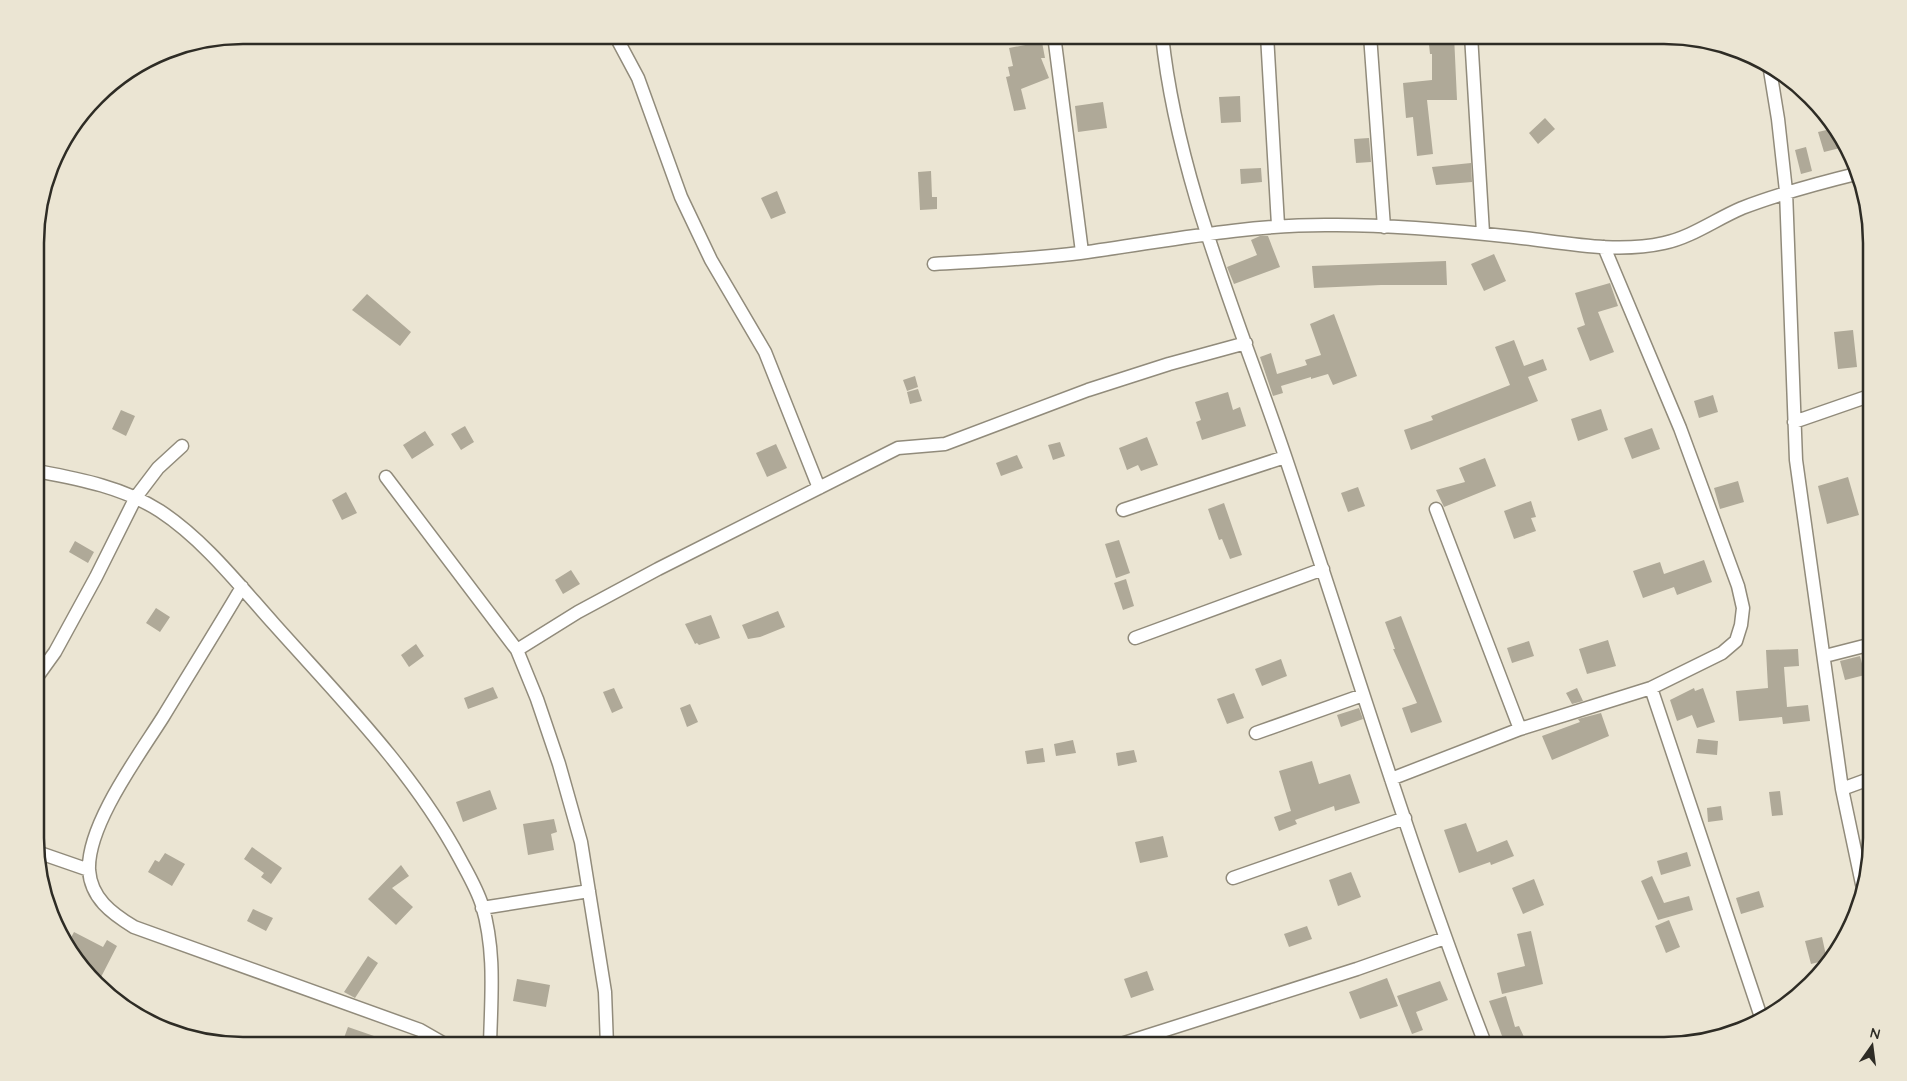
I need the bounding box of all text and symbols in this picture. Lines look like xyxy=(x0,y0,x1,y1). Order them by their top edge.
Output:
north arrow xyxy=(1847,1021,1897,1071)
text: N xyxy=(1868,1023,1882,1043)

